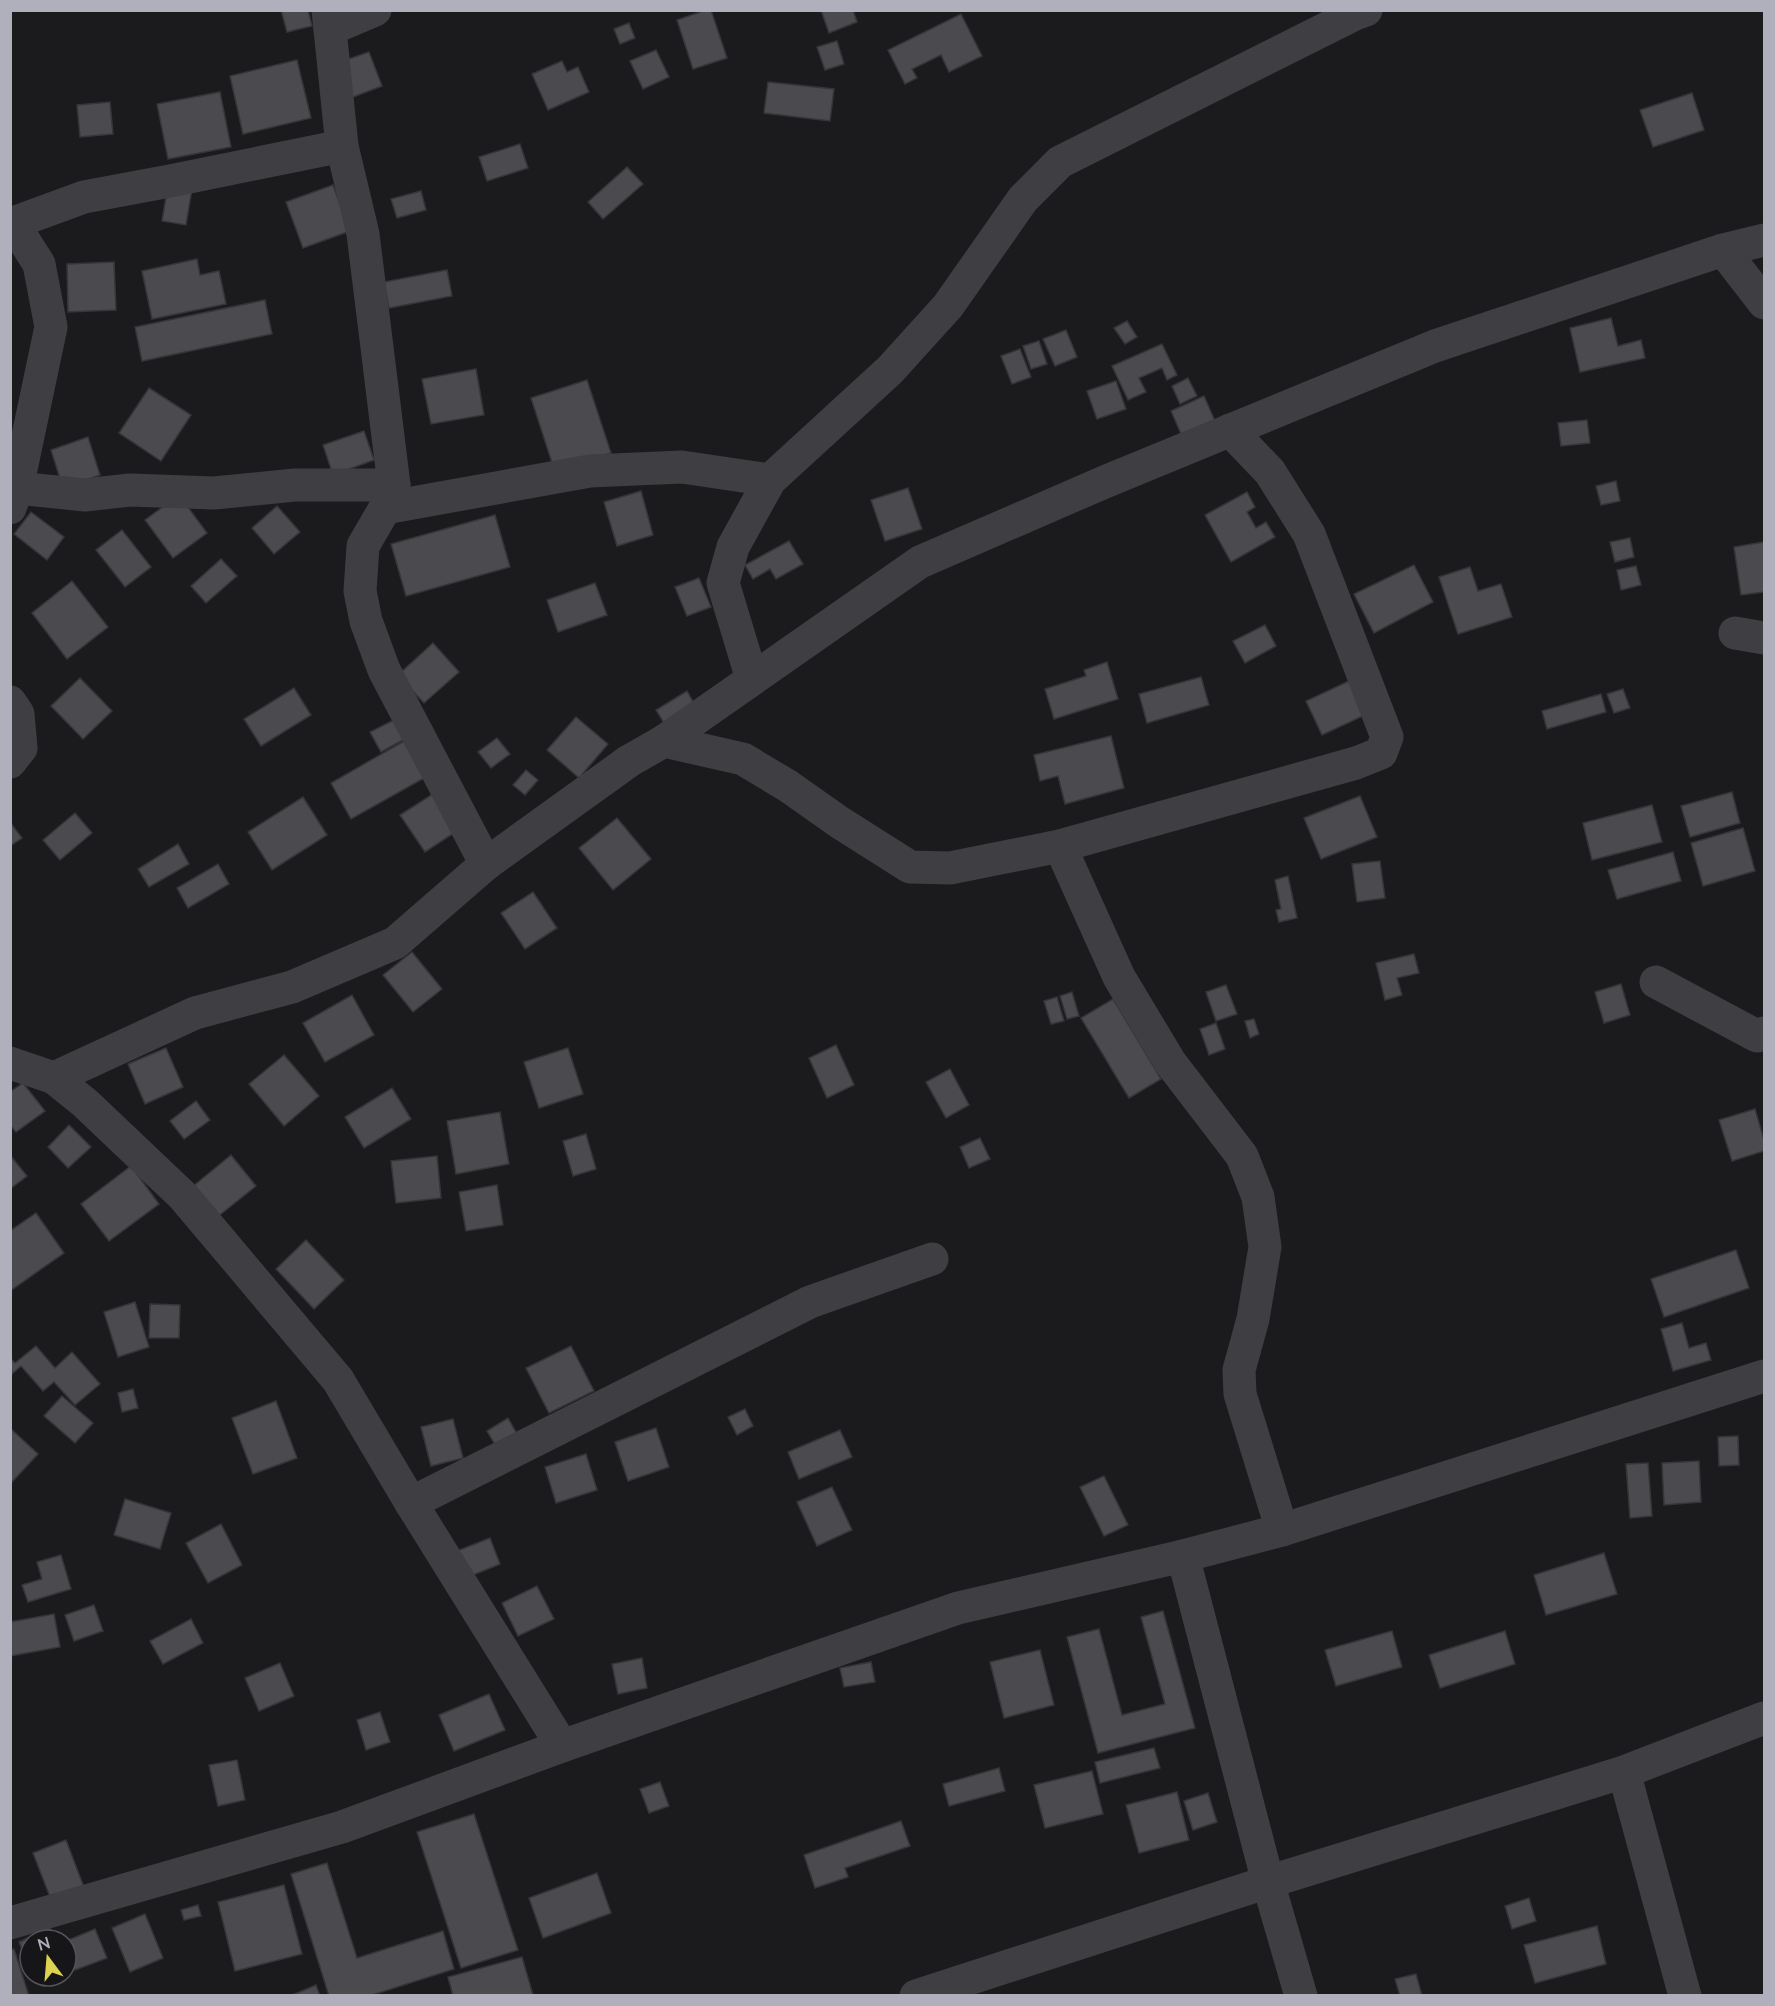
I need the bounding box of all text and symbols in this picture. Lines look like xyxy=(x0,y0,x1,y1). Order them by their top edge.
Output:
north arrow xyxy=(18,1928,78,1988)
text: N xyxy=(35,1932,52,1954)

